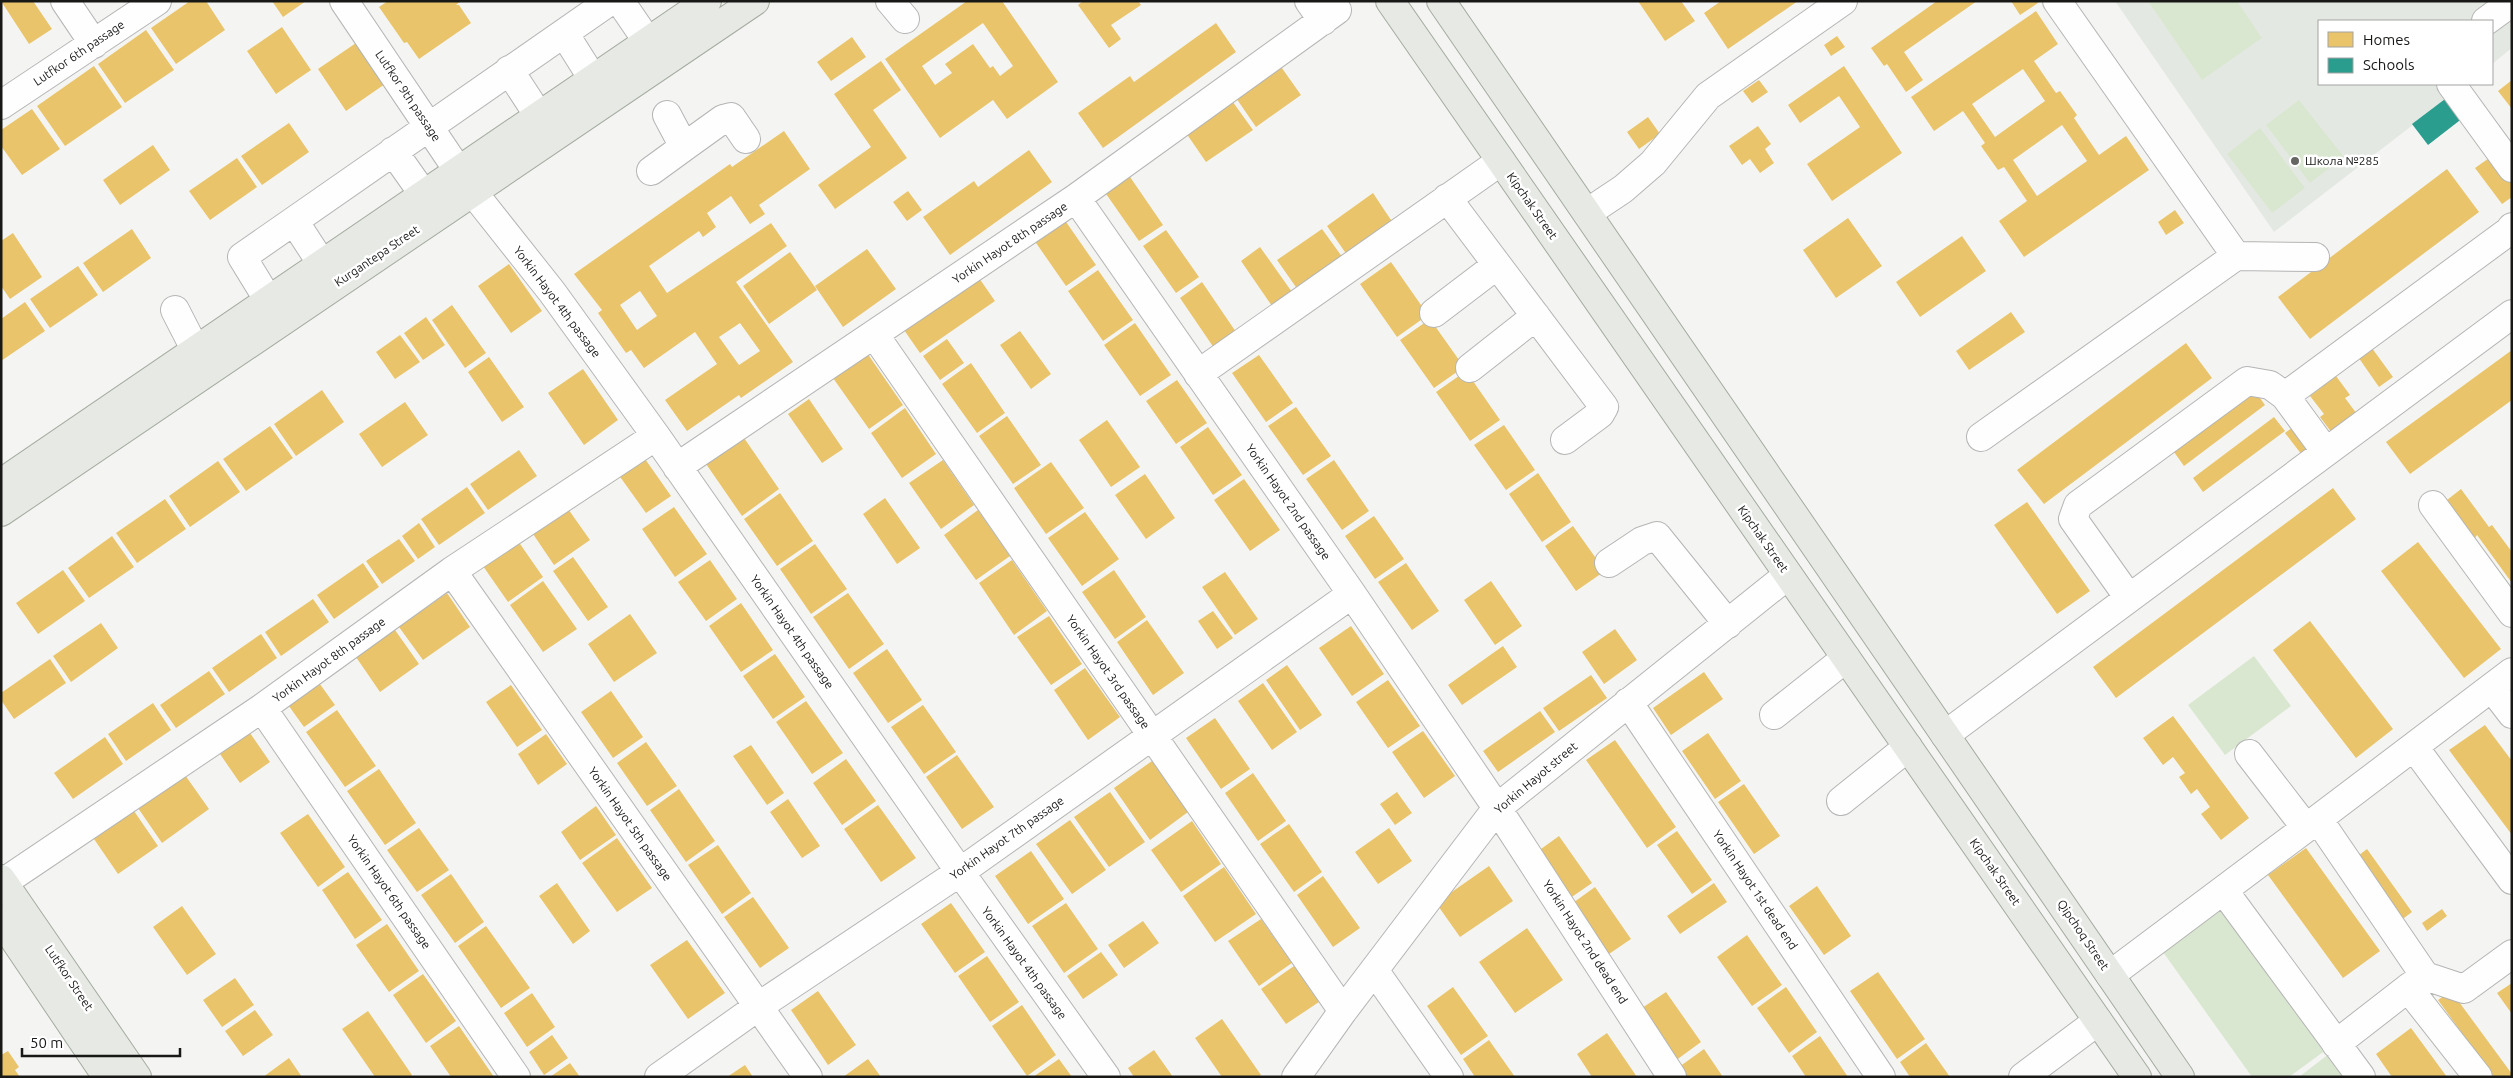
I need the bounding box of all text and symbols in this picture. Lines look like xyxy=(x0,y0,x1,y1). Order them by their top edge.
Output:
street label: Lutfkor 6th passage xyxy=(31,17,127,88)
legend xyxy=(2318,20,2493,85)
text: Homes xyxy=(2363,31,2410,48)
street label: Lutfkor 9th passage xyxy=(373,48,444,144)
text: Schools xyxy=(2363,56,2414,73)
place label: Школа №285 xyxy=(2305,154,2379,167)
marker: Школа №285 xyxy=(2289,155,2301,167)
street label: Kipchak Street xyxy=(1505,170,1560,242)
street label: Yorkin Hayot 8th passage xyxy=(950,199,1070,286)
street label: Kurgantepa Street xyxy=(332,222,422,289)
street label: Yorkin Hayot 4th passage xyxy=(511,244,603,360)
street label: Yorkin Hayot 2nd passage xyxy=(1244,441,1333,562)
street label: Kipchak Street xyxy=(1736,503,1791,575)
street label: Yorkin Hayot 4th passage xyxy=(748,572,837,691)
street label: Yorkin Hayot 3rd passage xyxy=(1064,612,1153,731)
street label: Yorkin Hayot 8th passage xyxy=(270,614,387,705)
street label: Yorkin Hayot street xyxy=(1492,739,1580,816)
street label: Yorkin Hayot 5th passage xyxy=(586,764,675,883)
street label: Yorkin Hayot 7th passage xyxy=(947,793,1066,882)
street label: Yorkin Hayot 1st dead end xyxy=(1711,828,1800,952)
street label: Yorkin Hayot 6th passage xyxy=(345,832,434,951)
street label: Kipchak Street xyxy=(1968,836,2023,908)
street label: Yorkin Hayot 2nd dead end xyxy=(1541,877,1630,1006)
street label: Qipchoq Street xyxy=(2055,897,2112,973)
street label: Yorkin Hayot 4th passage xyxy=(979,904,1070,1021)
street label: Lutfkor Street xyxy=(43,943,96,1013)
scale bar xyxy=(22,1026,180,1058)
text: 50 m xyxy=(30,1034,63,1051)

